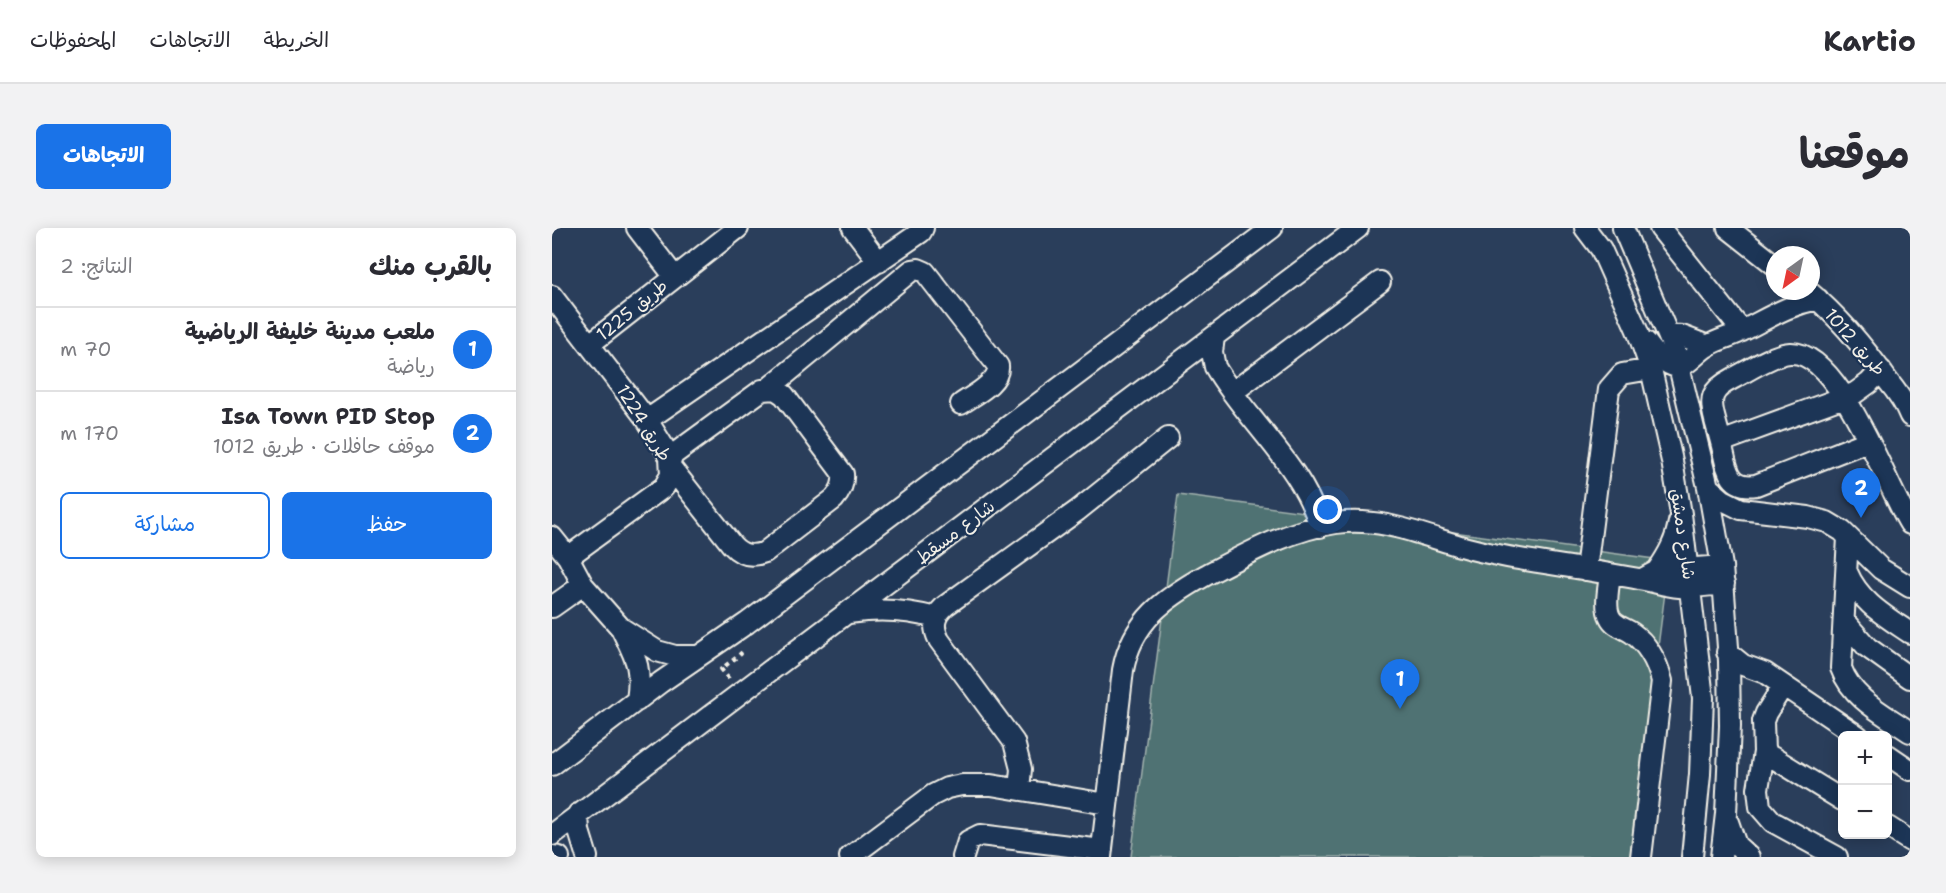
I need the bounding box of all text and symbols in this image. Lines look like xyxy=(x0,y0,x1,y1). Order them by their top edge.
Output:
text: Kartio xyxy=(1823,22,1916,60)
text: المحفوظات xyxy=(30,26,116,54)
text: الاتجاهات xyxy=(149,26,231,54)
text: الخريطة xyxy=(264,26,329,54)
button: الاتجاهات xyxy=(36,124,171,189)
text: موقعنا xyxy=(1799,125,1910,181)
north arrow xyxy=(1766,246,1820,300)
text: بالقرب منك xyxy=(369,248,492,283)
text: النتائج: 2 xyxy=(60,253,133,279)
street label: طريق 1225 xyxy=(591,274,673,346)
street label: طريق 1012 xyxy=(1819,303,1891,381)
text: ملعب مدينة خليفة الرياضية xyxy=(185,317,435,346)
text: 70 m xyxy=(60,336,112,362)
text: 1 xyxy=(468,336,477,362)
text: رياضة xyxy=(387,353,435,379)
street label: طريق 1224 xyxy=(611,380,677,466)
text: Isa Town PID Stop xyxy=(221,402,435,431)
text: 170 m xyxy=(60,420,119,446)
text: 2 xyxy=(466,420,480,446)
text: موقف حافلات · طريق 1012 xyxy=(213,433,435,459)
pin: 2 xyxy=(1842,468,1880,518)
street label: شارع دمشق xyxy=(1665,487,1701,581)
button: مشاركة xyxy=(60,492,270,559)
button: حفظ xyxy=(282,492,492,559)
street label: شارع مسقط xyxy=(910,494,1000,570)
your location xyxy=(1313,495,1342,524)
pin: 1 xyxy=(1380,660,1420,709)
map controls xyxy=(1838,731,1892,839)
button: + xyxy=(1838,731,1892,785)
button: − xyxy=(1838,785,1892,839)

